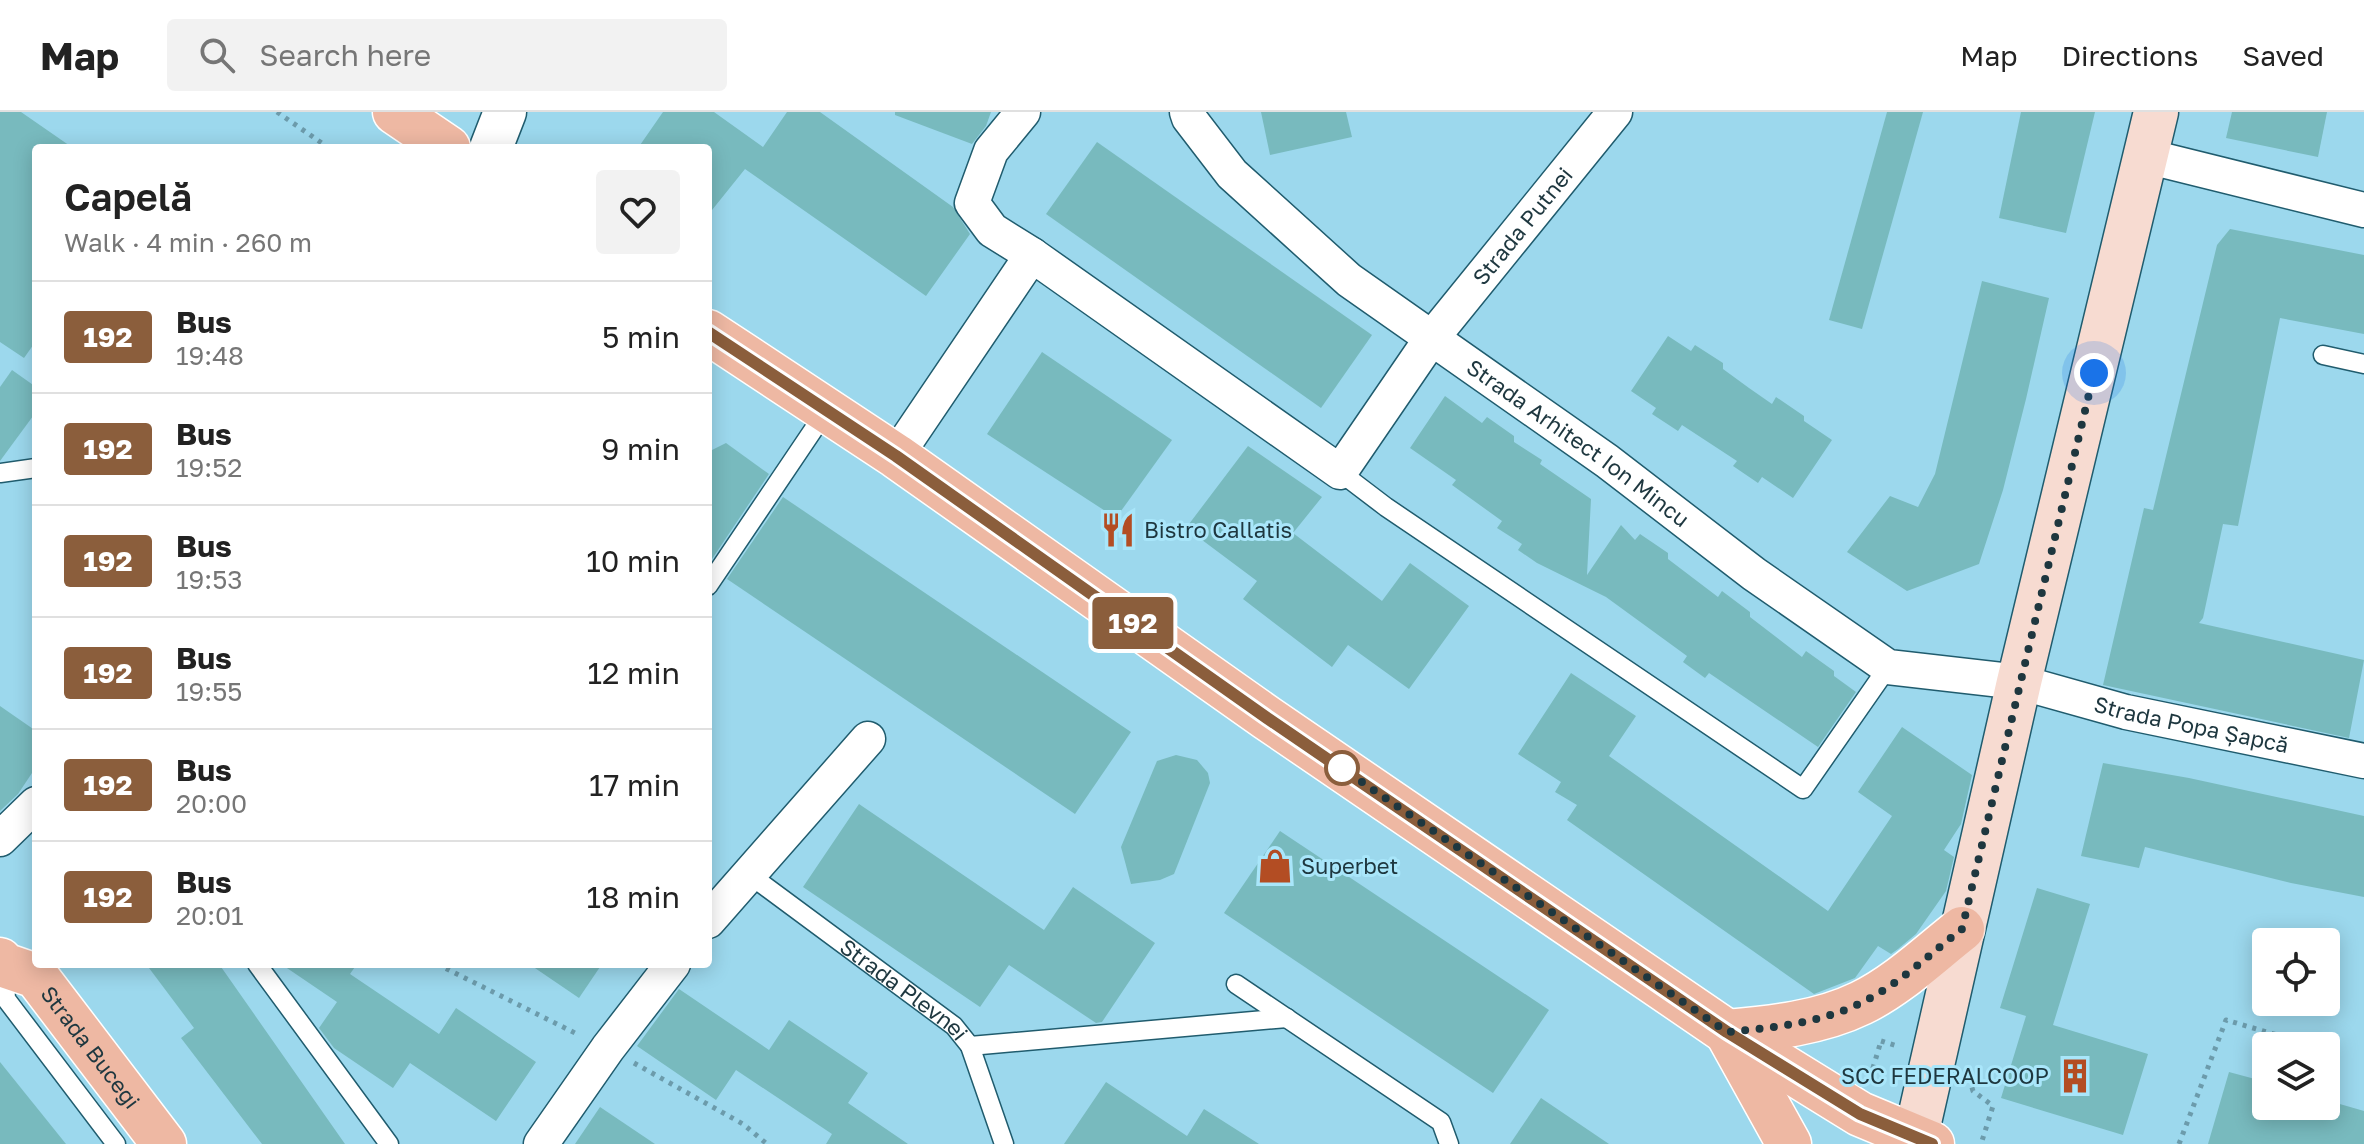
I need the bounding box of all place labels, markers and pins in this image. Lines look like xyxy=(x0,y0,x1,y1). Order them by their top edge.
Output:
restaurant icon: Bistro Callatis xyxy=(1099,511,1137,549)
place label: Bistro Callatis xyxy=(1144,516,1292,543)
unlabelled marker xyxy=(1325,751,1359,785)
shop icon: Superbet xyxy=(1256,847,1294,885)
place label: Superbet xyxy=(1301,852,1398,879)
building icon: SCC FEDERALCOOP xyxy=(2056,1057,2094,1095)
place label: SCC FEDERALCOOP xyxy=(1841,1062,2049,1089)

